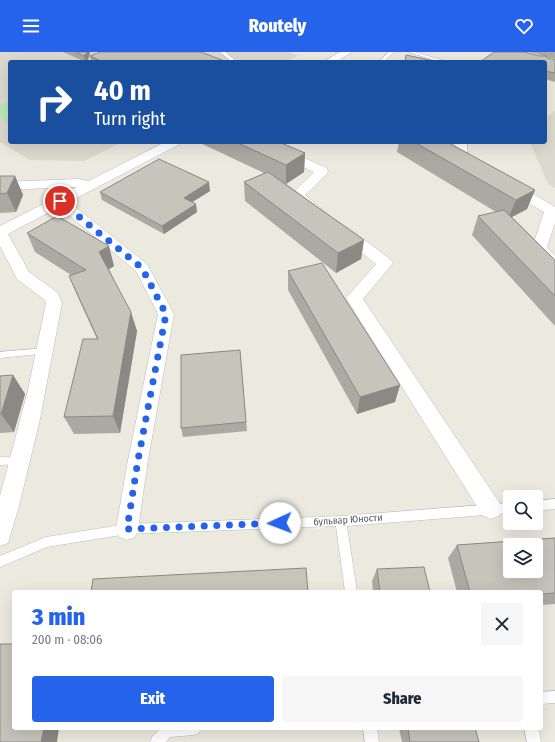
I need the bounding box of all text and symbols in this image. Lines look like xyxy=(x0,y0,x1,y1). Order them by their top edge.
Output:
icon: menu xyxy=(20,15,42,37)
text: Routely xyxy=(249,15,306,37)
icon: heart xyxy=(513,15,535,37)
text: 40 m xyxy=(94,74,151,107)
icon: right xyxy=(28,76,80,128)
text: Turn right xyxy=(94,108,166,130)
pin xyxy=(43,184,77,218)
icon: arrive xyxy=(49,190,71,212)
map controls xyxy=(503,490,543,578)
button: search xyxy=(503,490,543,530)
position arrow xyxy=(259,502,301,544)
street label: бульвар Юности xyxy=(313,512,383,528)
button: layers xyxy=(503,538,543,578)
text: 3 min xyxy=(32,603,85,631)
button: close xyxy=(481,603,523,645)
text: 200 m · 08:06 xyxy=(32,632,102,647)
button: Exit xyxy=(32,676,274,722)
button: Share xyxy=(282,676,523,722)

